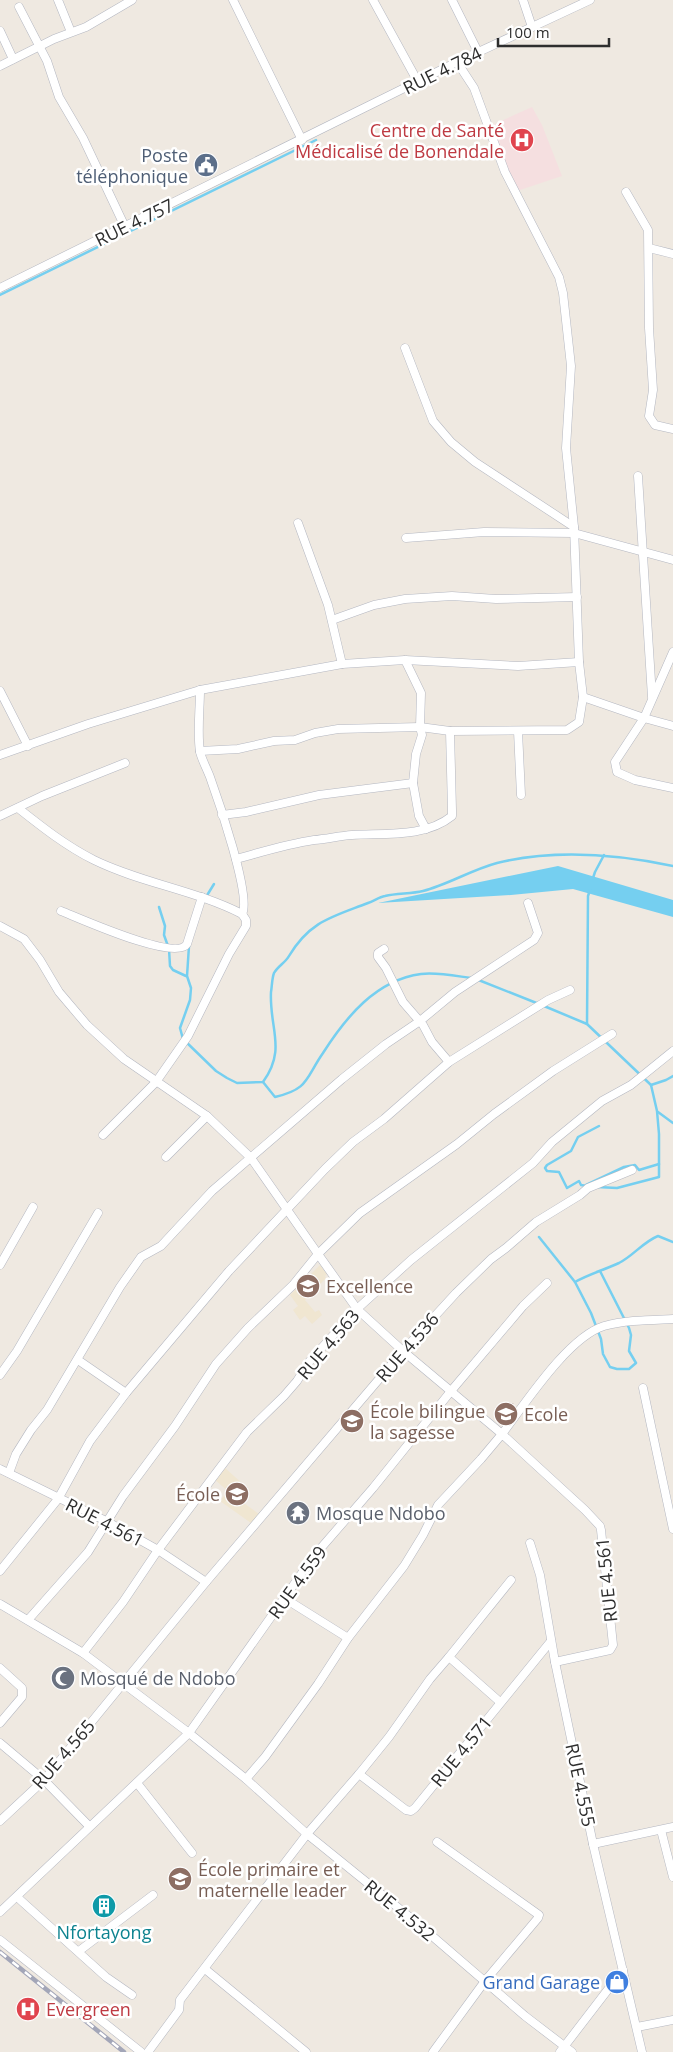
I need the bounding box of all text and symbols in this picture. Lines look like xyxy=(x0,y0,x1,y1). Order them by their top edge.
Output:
scale bar xyxy=(498,15,609,47)
text: 100 m xyxy=(506,22,550,42)
street label: RUE 4.784 xyxy=(399,41,485,99)
place label: Centre de Santé Médicalisé de Bonendale xyxy=(295,118,504,163)
hospital icon: Centre de Santé Médicalisé de Bonendale xyxy=(509,127,535,153)
place label: Poste téléphonique xyxy=(76,143,188,188)
public building icon: Poste téléphonique xyxy=(193,152,219,178)
street label: RUE 4.757 xyxy=(91,193,177,251)
school or university icon: Excellence xyxy=(295,1273,321,1299)
place label: Excellence xyxy=(326,1274,413,1298)
street label: RUE 4.563 xyxy=(292,1304,364,1384)
street label: RUE 4.536 xyxy=(370,1307,444,1387)
place label: École bilingue la sagesse xyxy=(370,1399,485,1444)
school or university icon: Ecole xyxy=(493,1401,519,1427)
place label: Ecole xyxy=(524,1402,568,1426)
school or university icon: École bilingue la sagesse xyxy=(339,1408,365,1434)
school or university icon: École xyxy=(224,1481,250,1507)
place label: École xyxy=(176,1482,220,1506)
street label: RUE 4.561 xyxy=(62,1492,148,1552)
temple icon: Mosque Ndobo xyxy=(285,1500,311,1526)
place label: Mosque Ndobo xyxy=(316,1501,446,1525)
street label: RUE 4.561 xyxy=(590,1537,622,1623)
street label: RUE 4.559 xyxy=(262,1541,332,1623)
mosque icon: Mosqué de Ndobo xyxy=(50,1665,76,1691)
place label: Mosqué de Ndobo xyxy=(80,1666,235,1690)
street label: RUE 4.571 xyxy=(425,1710,497,1792)
street label: RUE 4.565 xyxy=(26,1714,100,1794)
street label: RUE 4.555 xyxy=(560,1741,602,1829)
place label: École primaire et maternelle leader xyxy=(198,1857,347,1902)
school or university icon: École primaire et maternelle leader xyxy=(167,1866,193,1892)
street label: RUE 4.532 xyxy=(359,1874,441,1946)
building icon: Nfortayong xyxy=(91,1893,117,1919)
place label: Nfortayong xyxy=(57,1920,152,1944)
shop icon: Grand Garage xyxy=(604,1969,630,1995)
place label: Grand Garage xyxy=(482,1970,600,1994)
hospital icon: Evergreen xyxy=(15,1996,41,2022)
place label: Evergreen xyxy=(46,1997,131,2021)

